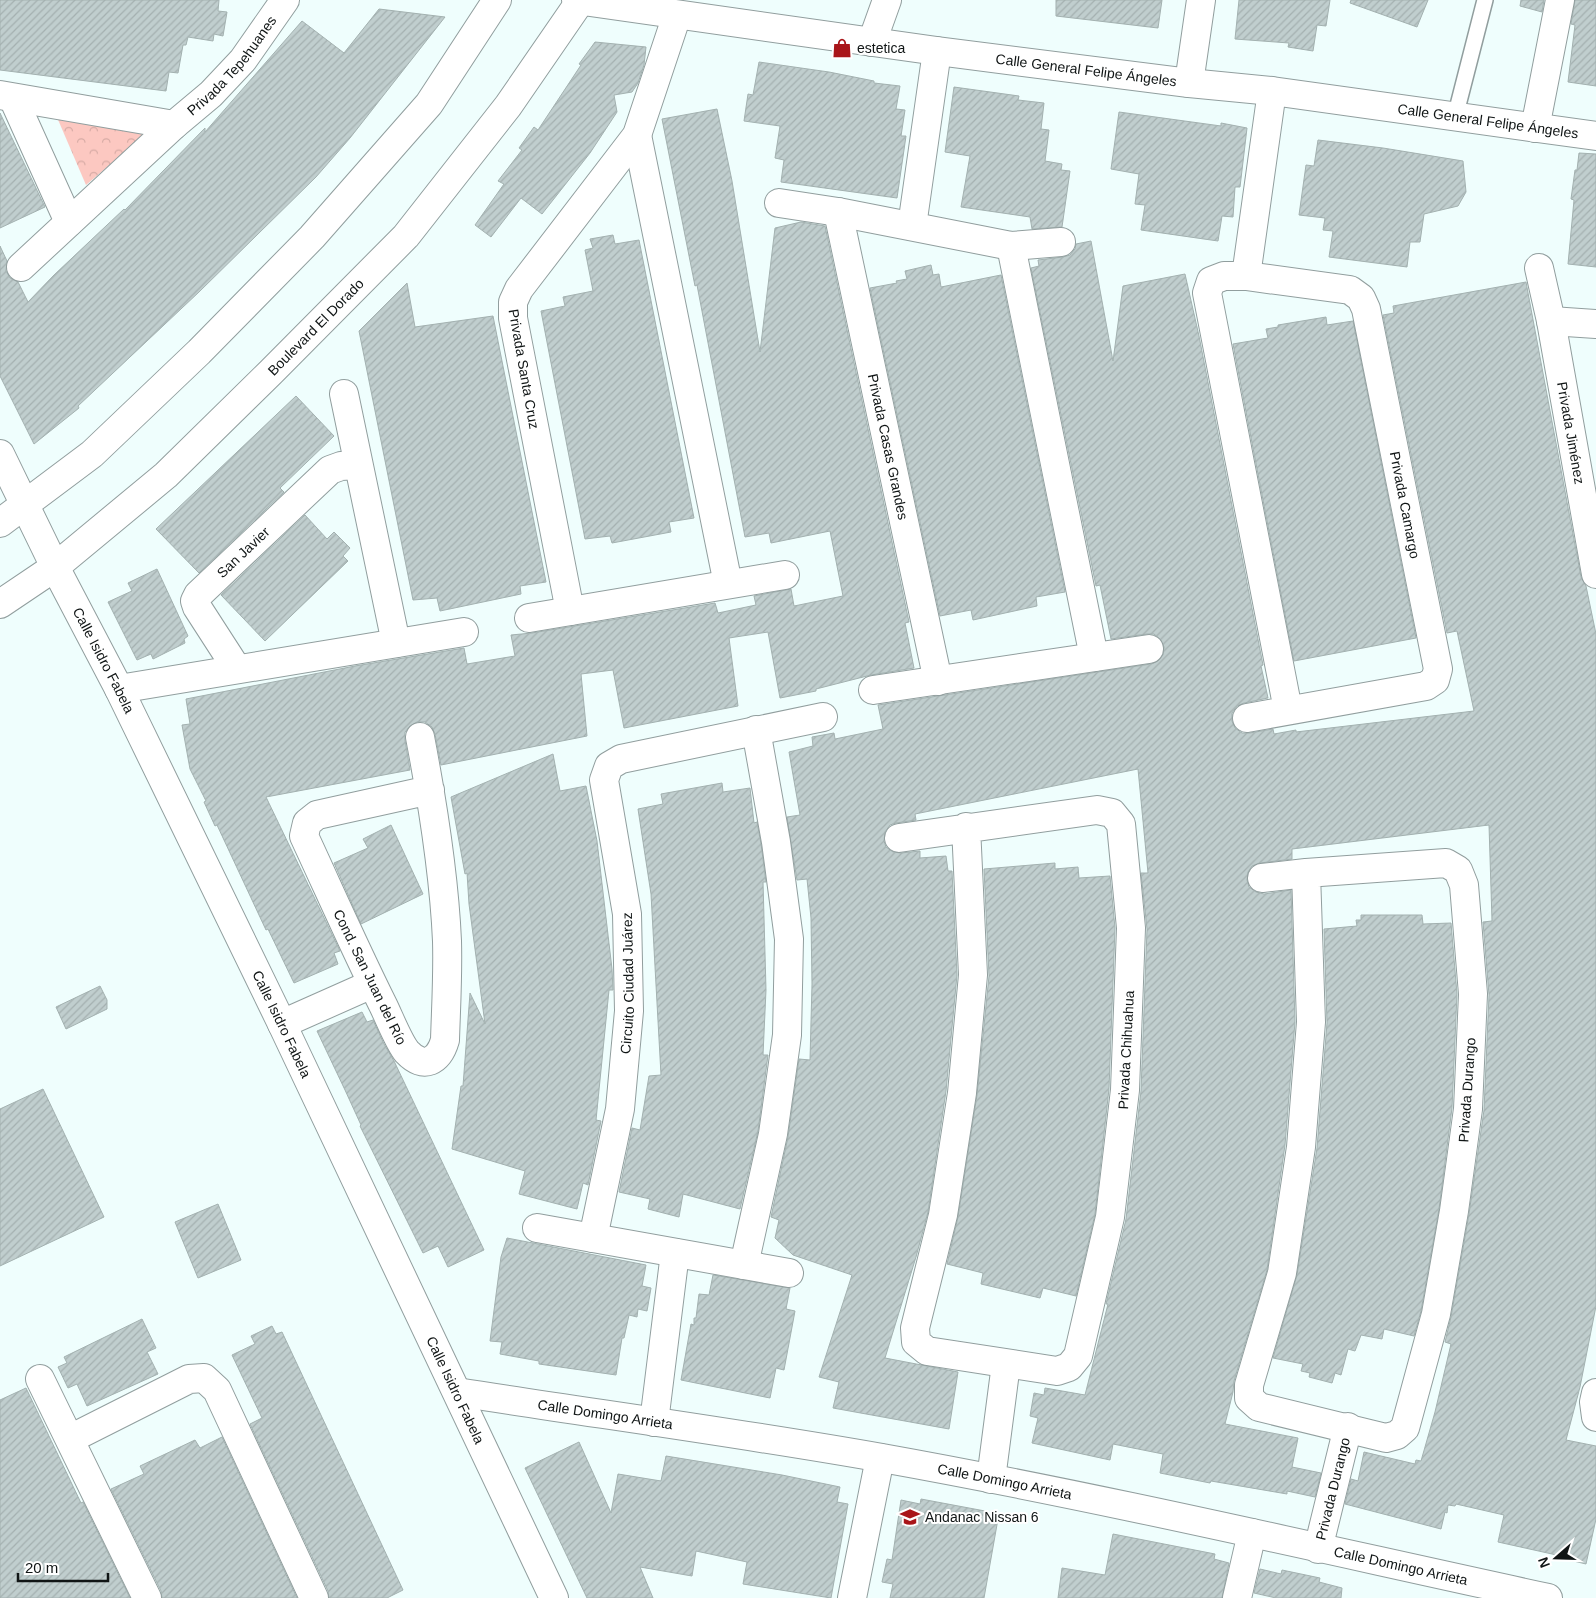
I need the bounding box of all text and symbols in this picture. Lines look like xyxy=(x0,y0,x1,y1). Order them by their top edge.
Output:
street label: Privada Tepehuanes xyxy=(184,13,279,119)
shop icon: estetica xyxy=(831,37,853,59)
place label: estetica xyxy=(857,40,905,56)
street label: Calle General Felipe Ángeles xyxy=(995,51,1178,89)
street label: Calle General Felipe Ángeles xyxy=(1397,101,1579,141)
street label: Boulevard El Dorado xyxy=(264,275,367,379)
street label: Privada Santa Cruz xyxy=(506,308,542,430)
street label: Privada Casas Grandes xyxy=(865,372,911,521)
street label: Privada Jiménez xyxy=(1554,380,1588,485)
street label: Privada Camargo xyxy=(1387,450,1423,560)
street label: San Javier xyxy=(214,523,273,581)
street label: Calle Isidro Fabela xyxy=(70,605,138,716)
street label: Cond. San Juan del Río xyxy=(330,907,410,1048)
street label: Circuito Ciudad Juárez xyxy=(617,912,637,1055)
street label: Calle Isidro Fabela xyxy=(249,968,314,1080)
street label: Privada Chihuahua xyxy=(1115,990,1137,1110)
street label: Privada Durango xyxy=(1455,1037,1479,1143)
street label: Calle Isidro Fabela xyxy=(423,1334,488,1446)
street label: Calle Domingo Arrieta xyxy=(537,1396,674,1432)
street label: Privada Durango xyxy=(1312,1436,1353,1542)
street label: Calle Domingo Arrieta xyxy=(936,1460,1073,1502)
school or university icon: Andanac Nissan 6 xyxy=(899,1506,921,1528)
place label: Andanac Nissan 6 xyxy=(925,1509,1039,1525)
north arrow xyxy=(1531,1533,1581,1583)
street label: Calle Domingo Arrieta xyxy=(1332,1543,1469,1588)
scale bar xyxy=(18,1550,108,1582)
text: N xyxy=(1535,1555,1553,1570)
text: 20 m xyxy=(25,1559,58,1576)

